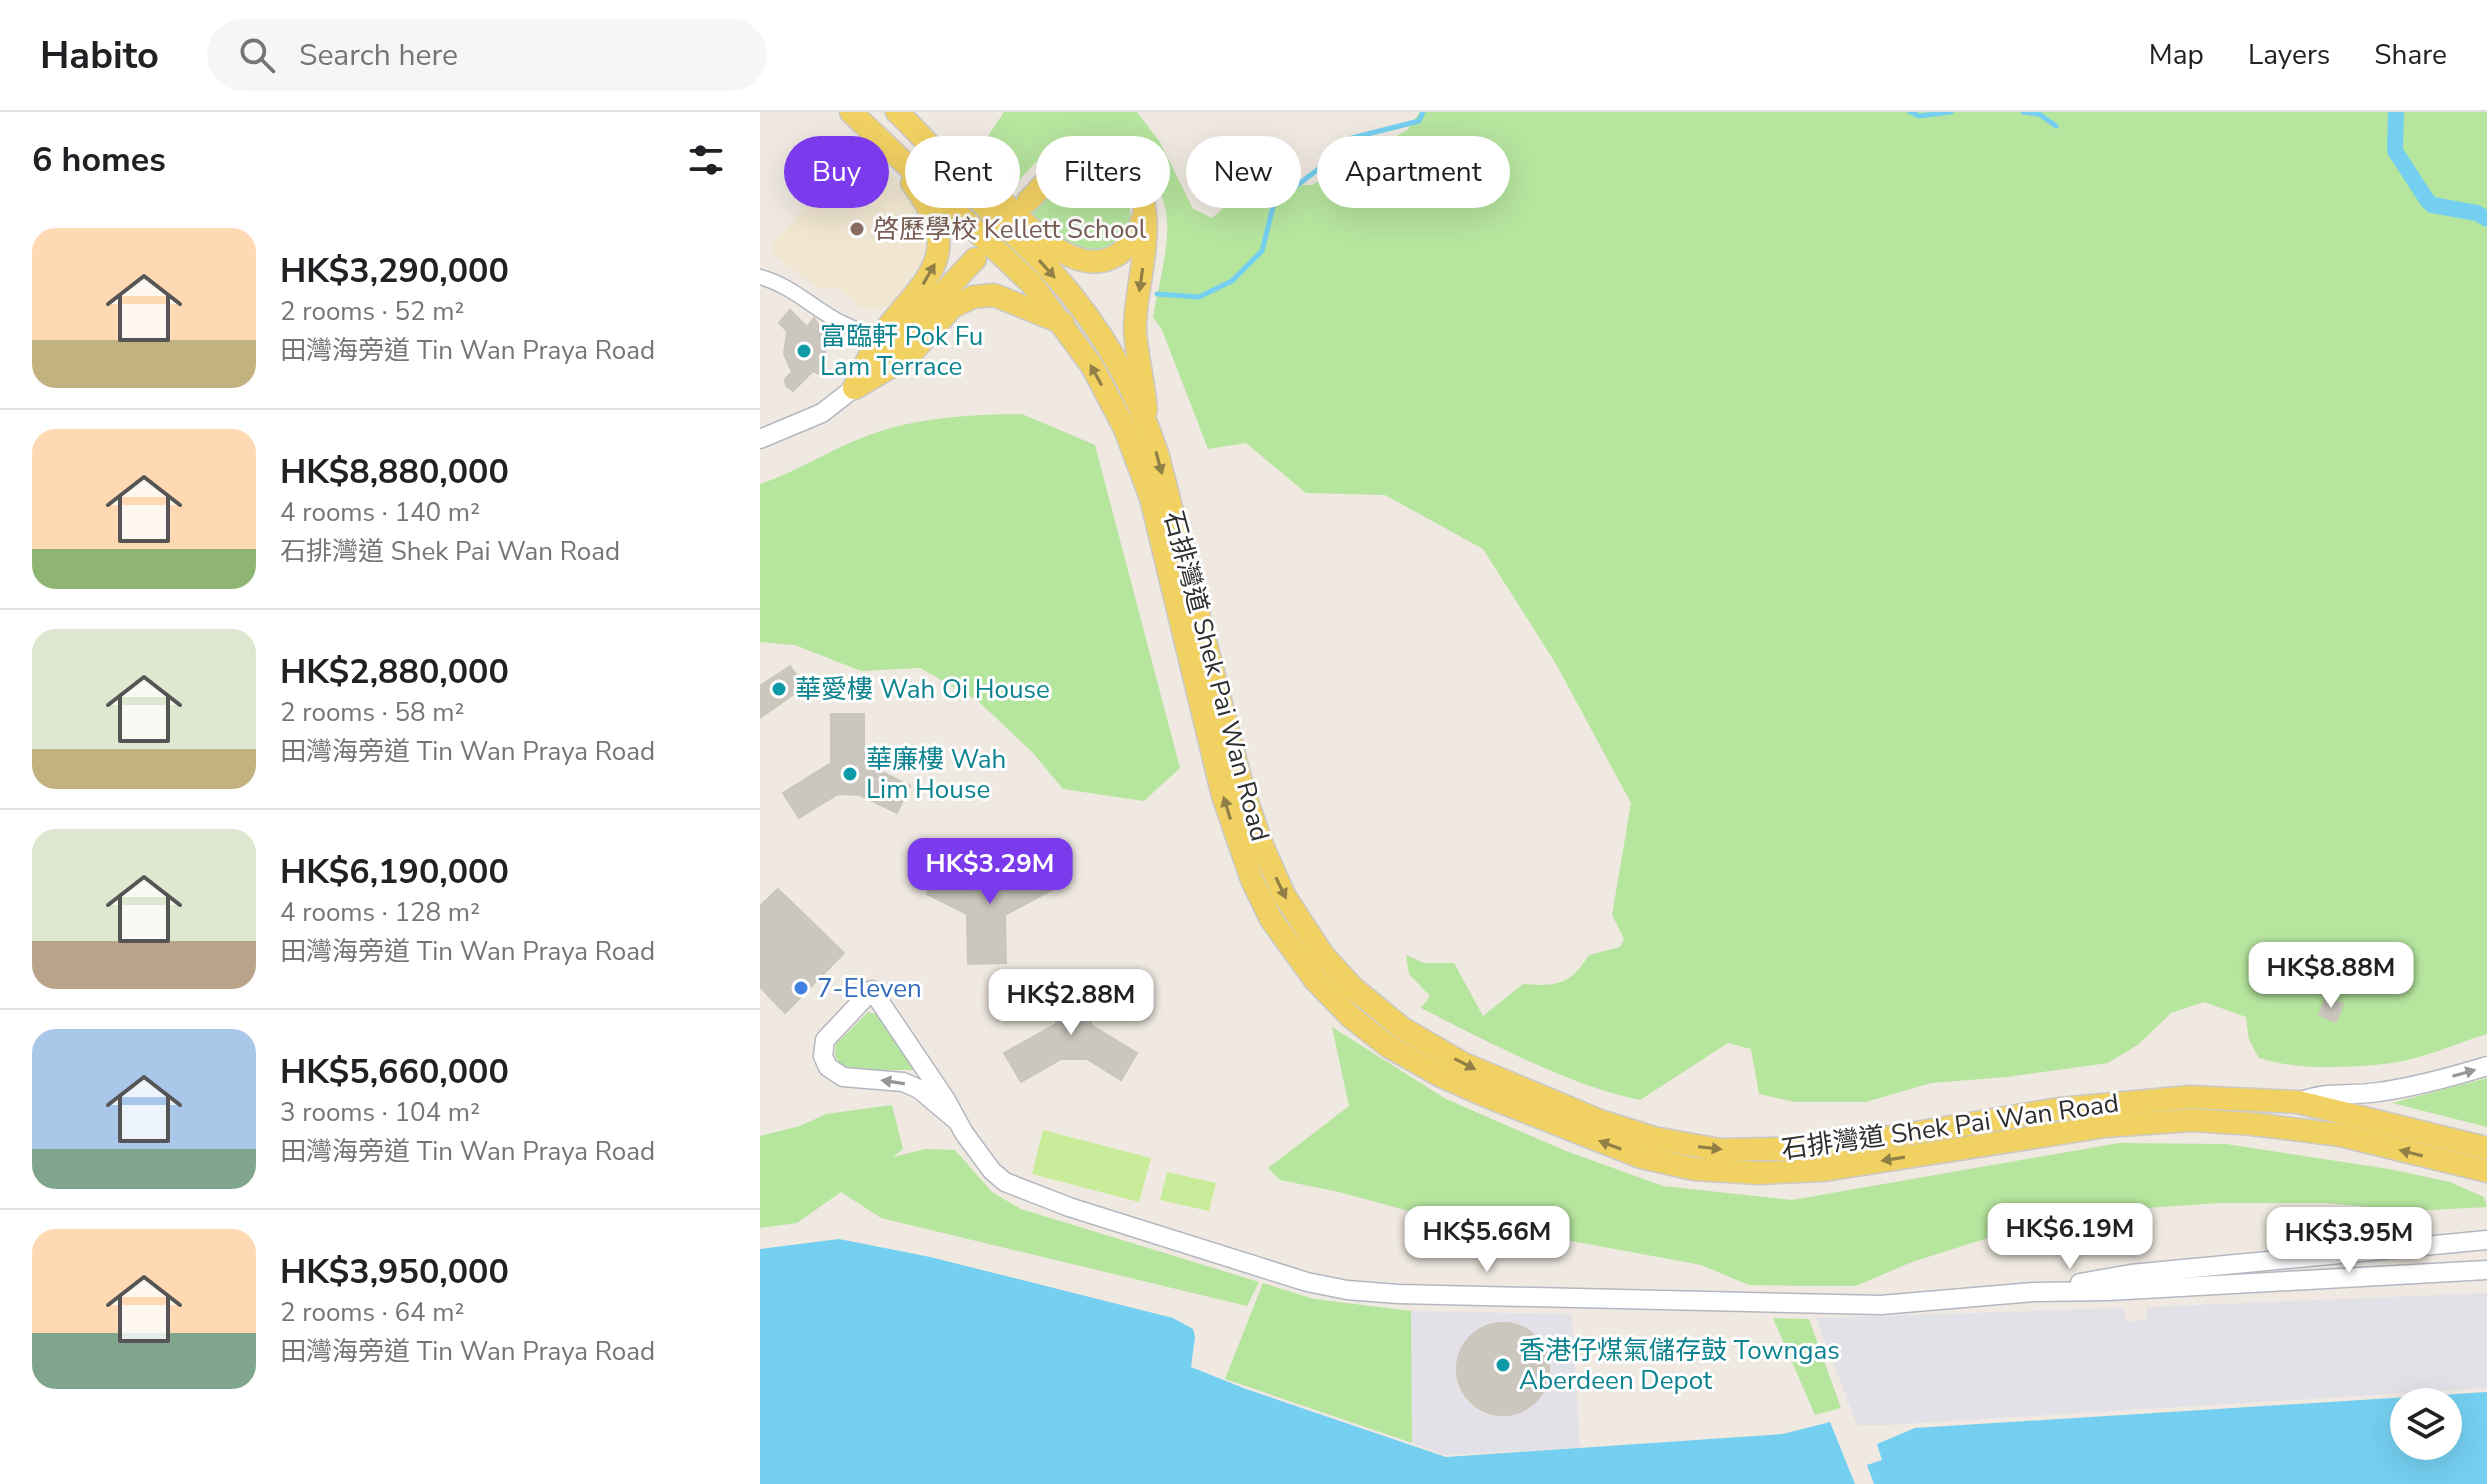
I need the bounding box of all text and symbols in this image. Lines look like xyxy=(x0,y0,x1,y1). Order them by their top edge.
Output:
search box xyxy=(207,19,767,91)
text: Habito xyxy=(40,30,159,81)
icon: search xyxy=(235,33,279,77)
text: Search here xyxy=(299,35,458,76)
text: Map xyxy=(2149,36,2204,74)
text: Layers xyxy=(2248,36,2330,74)
text: Share xyxy=(2374,36,2447,74)
chip: Buy xyxy=(784,136,889,208)
chip: Rent xyxy=(905,136,1020,208)
chip: Filters xyxy=(1036,136,1170,208)
chip: New xyxy=(1186,136,1301,208)
chip: Apartment xyxy=(1317,136,1510,208)
text: 6 homes xyxy=(32,137,166,183)
icon: filters xyxy=(684,138,728,182)
place label: 啓歷學校 Kellett School xyxy=(873,212,1147,247)
marker: 啓歷學校 Kellett School xyxy=(848,220,866,238)
text: HK$3,290,000 xyxy=(280,248,509,294)
one-way arrow xyxy=(1038,259,1056,278)
icon: home xyxy=(96,260,192,356)
one-way arrow xyxy=(921,263,935,285)
one-way arrow xyxy=(1134,268,1147,293)
text: 2 rooms · 52 m² xyxy=(280,294,464,329)
place label: 富臨軒 Pok Fu Lam Terrace xyxy=(820,319,983,384)
text: 田灣海旁道 Tin Wan Praya Road xyxy=(280,333,655,368)
marker: 富臨軒 Pok Fu Lam Terrace xyxy=(795,342,813,360)
one-way arrow xyxy=(1089,364,1103,386)
text: HK$8,880,000 xyxy=(280,449,509,495)
one-way arrow xyxy=(1153,451,1166,475)
icon: home xyxy=(96,461,192,557)
text: 4 rooms · 140 m² xyxy=(280,495,480,530)
street label: 石排灣道 Shek Pai Wan Road xyxy=(1156,507,1277,845)
text: 石排灣道 Shek Pai Wan Road xyxy=(280,534,620,569)
text: HK$2,880,000 xyxy=(280,649,509,695)
icon: home xyxy=(96,661,192,757)
place label: 華愛樓 Wah Oi House xyxy=(795,672,1050,707)
marker: 華愛樓 Wah Oi House xyxy=(770,680,788,698)
text: 2 rooms · 58 m² xyxy=(280,695,464,730)
text: 田灣海旁道 Tin Wan Praya Road xyxy=(280,734,655,769)
place label: 華廉樓 Wah Lim House xyxy=(866,742,1006,807)
marker: 華廉樓 Wah Lim House xyxy=(841,765,859,783)
one-way arrow xyxy=(1220,796,1233,820)
pin: HK$3.29M xyxy=(907,838,1073,906)
text: HK$3.29M xyxy=(926,846,1054,881)
text: HK$6,190,000 xyxy=(280,849,509,895)
icon: home xyxy=(96,861,192,957)
one-way arrow xyxy=(1274,876,1287,899)
text: 4 rooms · 128 m² xyxy=(280,895,480,930)
text: 田灣海旁道 Tin Wan Praya Road xyxy=(280,934,655,969)
pin: HK$8.88M xyxy=(2248,942,2414,1010)
text: HK$8.88M xyxy=(2267,950,2395,985)
pin: HK$2.88M xyxy=(988,969,1154,1037)
place label: 7-Eleven xyxy=(817,971,922,1006)
text: HK$2.88M xyxy=(1007,977,1135,1012)
marker: 7-Eleven xyxy=(792,979,810,997)
text: HK$5,660,000 xyxy=(280,1049,509,1095)
one-way arrow xyxy=(1453,1057,1476,1071)
icon: home xyxy=(96,1061,192,1157)
one-way arrow xyxy=(2452,1066,2476,1079)
one-way arrow xyxy=(880,1075,905,1088)
street label: 石排灣道 Shek Pai Wan Road xyxy=(1779,1085,2121,1167)
text: 3 rooms · 104 m² xyxy=(280,1095,480,1130)
text: 田灣海旁道 Tin Wan Praya Road xyxy=(280,1134,655,1169)
one-way arrow xyxy=(1598,1138,1622,1151)
one-way arrow xyxy=(1697,1142,1722,1155)
one-way arrow xyxy=(2399,1146,2424,1158)
one-way arrow xyxy=(1880,1153,1905,1166)
pin: HK$6.19M xyxy=(1987,1203,2153,1271)
pin: HK$5.66M xyxy=(1404,1206,1570,1274)
pin: HK$3.95M xyxy=(2266,1207,2432,1275)
text: HK$6.19M xyxy=(2006,1211,2134,1246)
text: HK$5.66M xyxy=(1423,1214,1551,1249)
text: HK$3.95M xyxy=(2285,1215,2413,1250)
text: HK$3,950,000 xyxy=(280,1249,509,1295)
icon: home xyxy=(96,1261,192,1357)
text: 2 rooms · 64 m² xyxy=(280,1295,464,1330)
place label: 香港仔煤氣儲存鼓 Towngas Aberdeen Depot xyxy=(1519,1333,1840,1398)
text: 田灣海旁道 Tin Wan Praya Road xyxy=(280,1334,655,1369)
marker: 香港仔煤氣儲存鼓 Towngas Aberdeen Depot xyxy=(1494,1356,1512,1374)
map controls xyxy=(2390,1388,2462,1460)
button: layers xyxy=(2390,1388,2462,1460)

